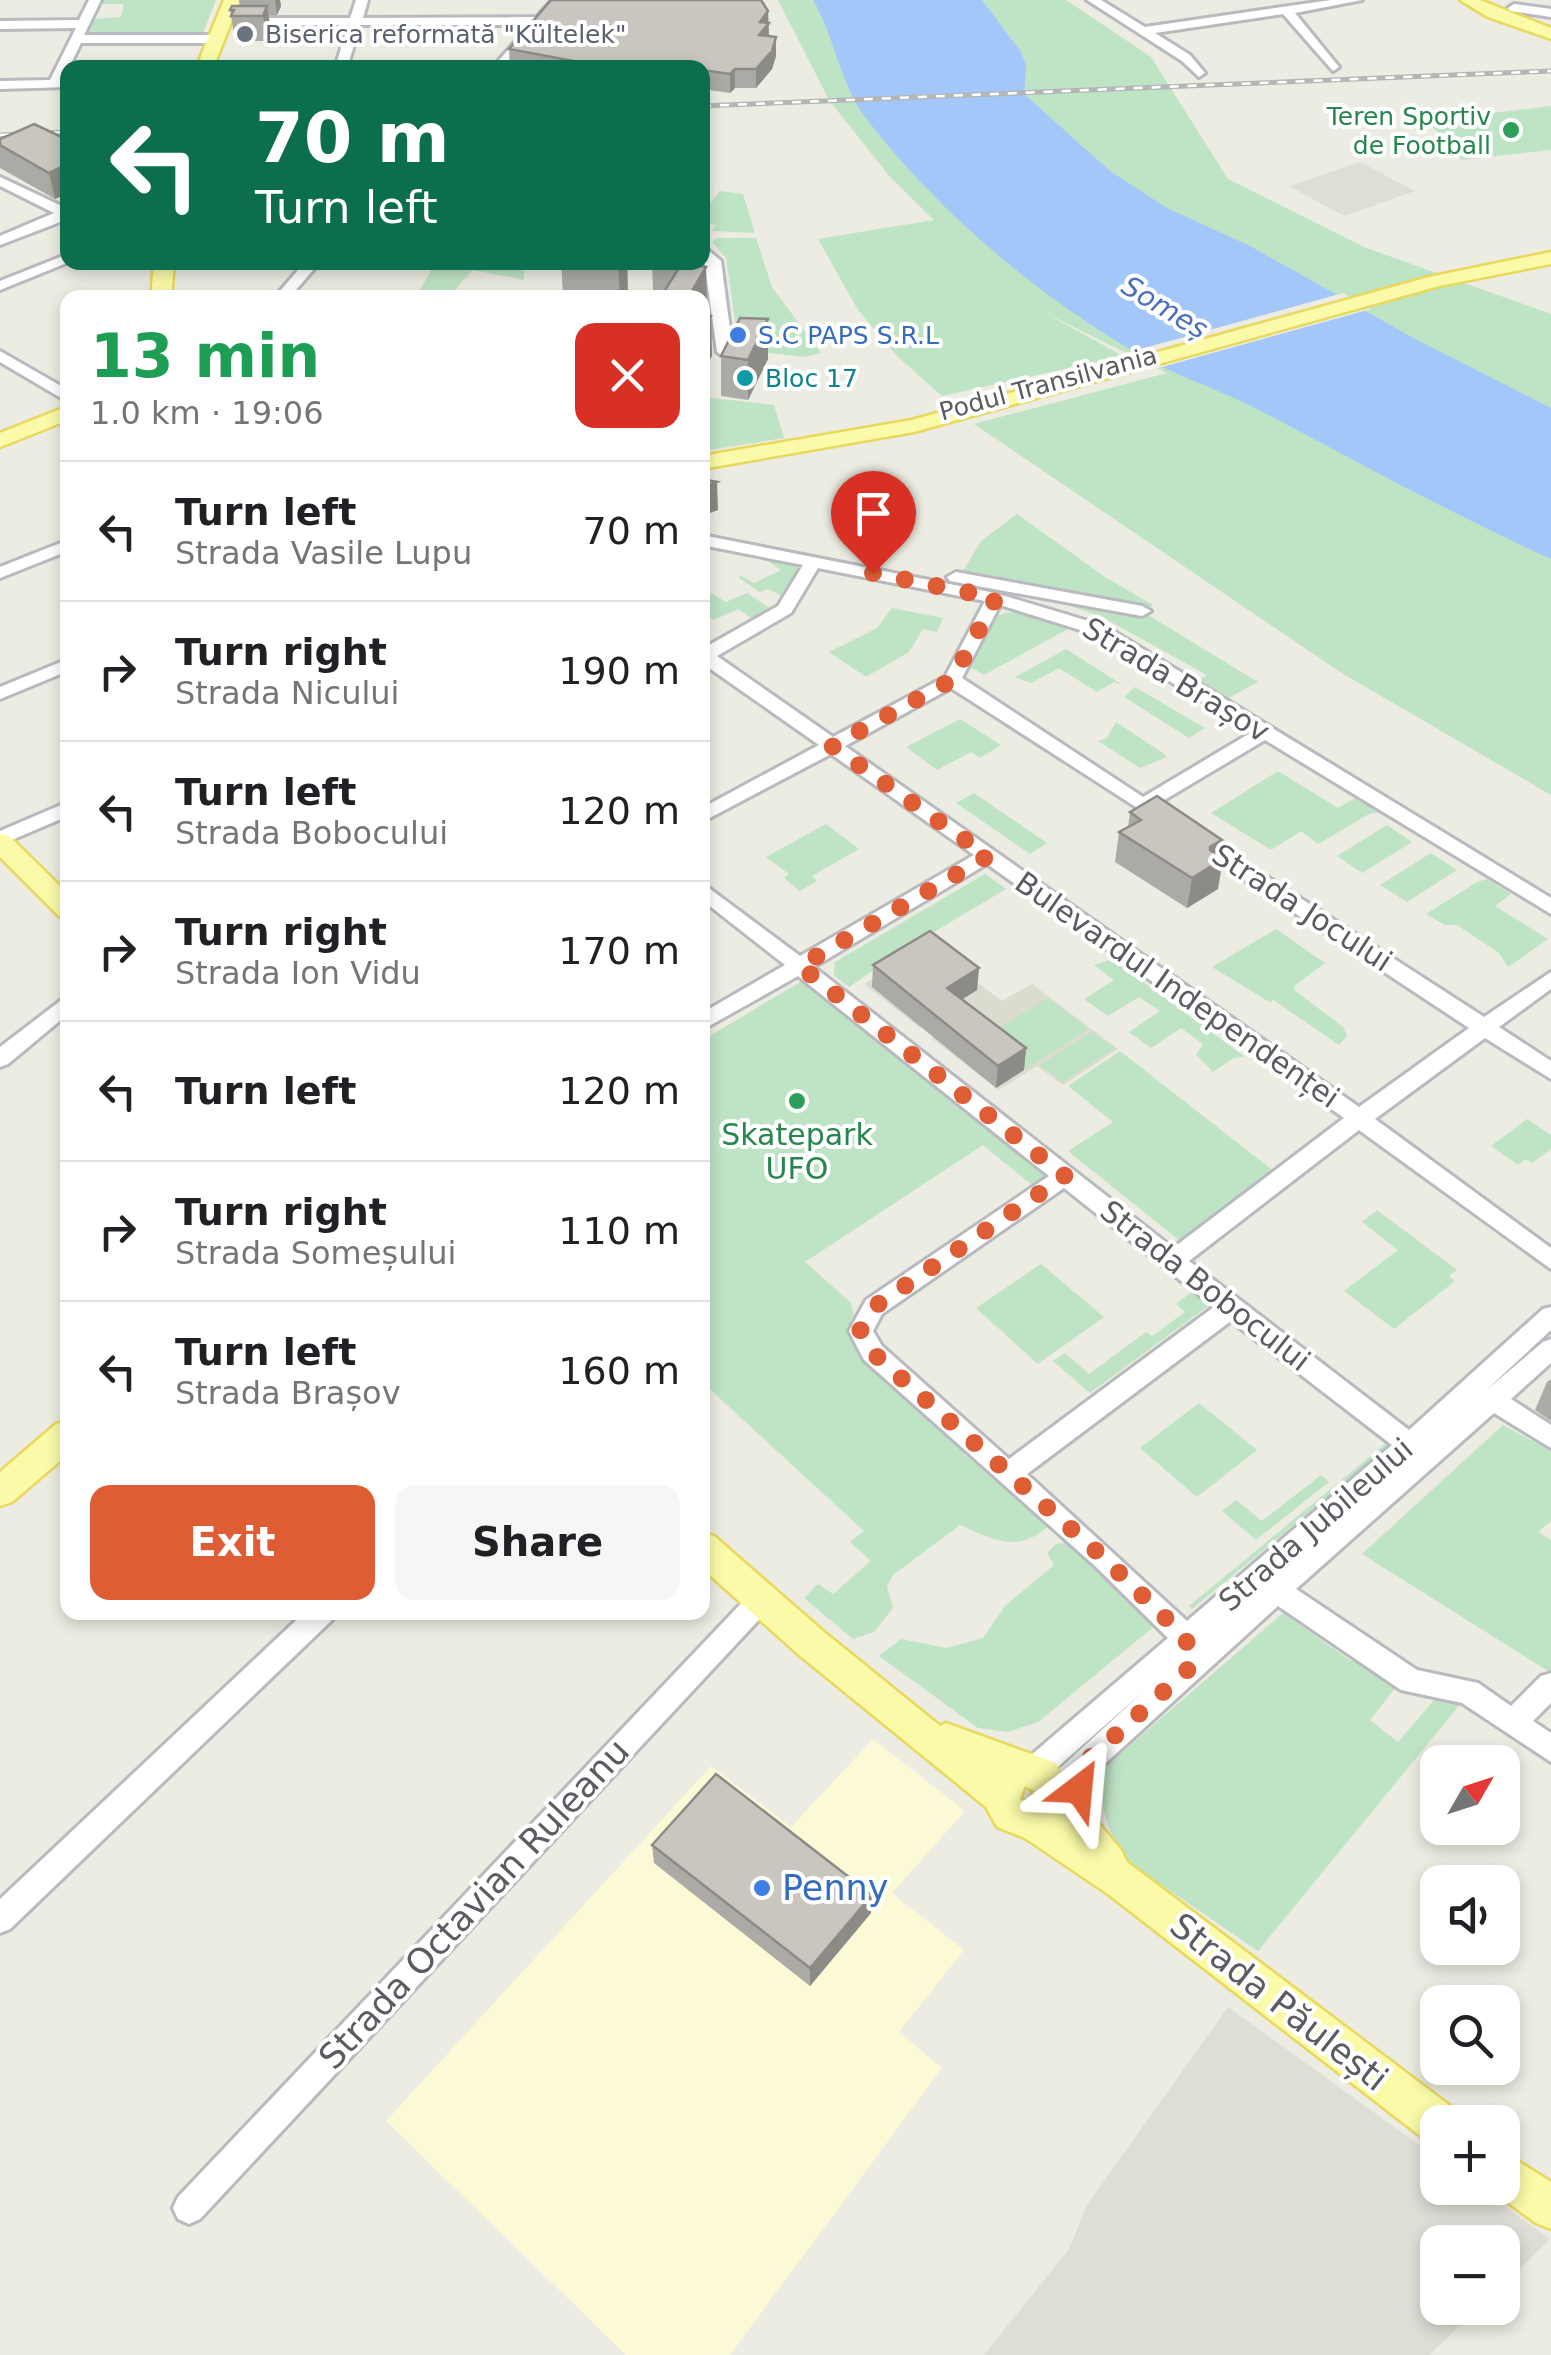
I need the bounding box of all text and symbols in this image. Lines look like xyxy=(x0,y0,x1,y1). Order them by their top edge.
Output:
place label: Biserica reformată "Kültelek" xyxy=(265,20,626,49)
marker: Biserica reformată "Kültelek" xyxy=(234,23,256,45)
text: 70 m xyxy=(255,97,450,179)
icon: left xyxy=(90,100,220,230)
place label: Teren Sportiv de Football xyxy=(1326,102,1491,160)
marker: Teren Sportiv de Football xyxy=(1500,119,1522,141)
text: Turn left xyxy=(255,181,438,234)
water label: Someș xyxy=(1116,269,1214,346)
text: 13 min xyxy=(90,321,320,391)
place label: S.C PAPS S.R.L xyxy=(758,321,939,350)
button: close xyxy=(575,323,680,428)
marker: S.C PAPS S.R.L xyxy=(727,324,749,346)
street label: Podul Transilvania xyxy=(936,340,1160,427)
place label: Bloc 17 xyxy=(765,364,858,393)
marker: Bloc 17 xyxy=(734,367,756,389)
text: 1.0 km · 19:06 xyxy=(90,394,324,432)
pin xyxy=(831,471,916,574)
icon: arrive xyxy=(846,486,901,541)
text: Turn left xyxy=(175,490,356,534)
icon: left xyxy=(90,504,145,559)
text: 70 m xyxy=(583,509,680,553)
text: Strada Vasile Lupu xyxy=(175,534,472,572)
street label: Strada Brașov xyxy=(1077,610,1276,749)
text: Turn right xyxy=(175,630,387,674)
icon: right xyxy=(90,644,145,699)
text: 190 m xyxy=(558,649,680,693)
text: Strada Nicului xyxy=(175,674,399,712)
text: Turn left xyxy=(175,770,356,814)
icon: left xyxy=(90,784,145,839)
text: 120 m xyxy=(558,789,680,833)
text: Strada Bobocului xyxy=(175,814,448,852)
street label: Strada Jocului xyxy=(1206,837,1399,979)
street label: Bulevardul Independenței xyxy=(1009,864,1346,1115)
text: Turn right xyxy=(175,910,387,954)
icon: right xyxy=(90,924,145,979)
text: 170 m xyxy=(558,929,680,973)
text: Strada Ion Vidu xyxy=(175,954,421,992)
icon: left xyxy=(90,1064,145,1119)
text: Turn left xyxy=(175,1069,356,1113)
text: 120 m xyxy=(558,1069,680,1113)
marker: Skatepark UFO xyxy=(786,1090,808,1112)
place label: Skatepark UFO xyxy=(721,1117,873,1186)
text: Turn right xyxy=(175,1190,387,1234)
street label: Strada Bobocului xyxy=(1094,1193,1317,1378)
icon: right xyxy=(90,1204,145,1259)
text: 110 m xyxy=(558,1209,680,1253)
text: Strada Someșului xyxy=(175,1234,456,1272)
text: Turn left xyxy=(175,1330,356,1374)
icon: left xyxy=(90,1344,145,1399)
text: 160 m xyxy=(558,1349,680,1393)
text: Strada Brașov xyxy=(175,1374,401,1412)
street label: Strada Jubileului xyxy=(1212,1431,1420,1618)
button: Exit xyxy=(90,1485,375,1600)
button: Share xyxy=(395,1485,680,1600)
street label: Strada Octavian Ruleanu xyxy=(311,1731,637,2077)
position arrow xyxy=(1027,1737,1131,1841)
north arrow xyxy=(1420,1745,1520,1845)
map controls xyxy=(1420,1745,1520,2325)
button: sound xyxy=(1420,1865,1520,1965)
place label: Penny xyxy=(782,1868,888,1908)
marker: Penny xyxy=(751,1877,773,1899)
street label: Strada Păulești xyxy=(1162,1905,1395,2100)
button: search xyxy=(1420,1985,1520,2085)
button: + xyxy=(1420,2105,1520,2205)
button: − xyxy=(1420,2225,1520,2325)

